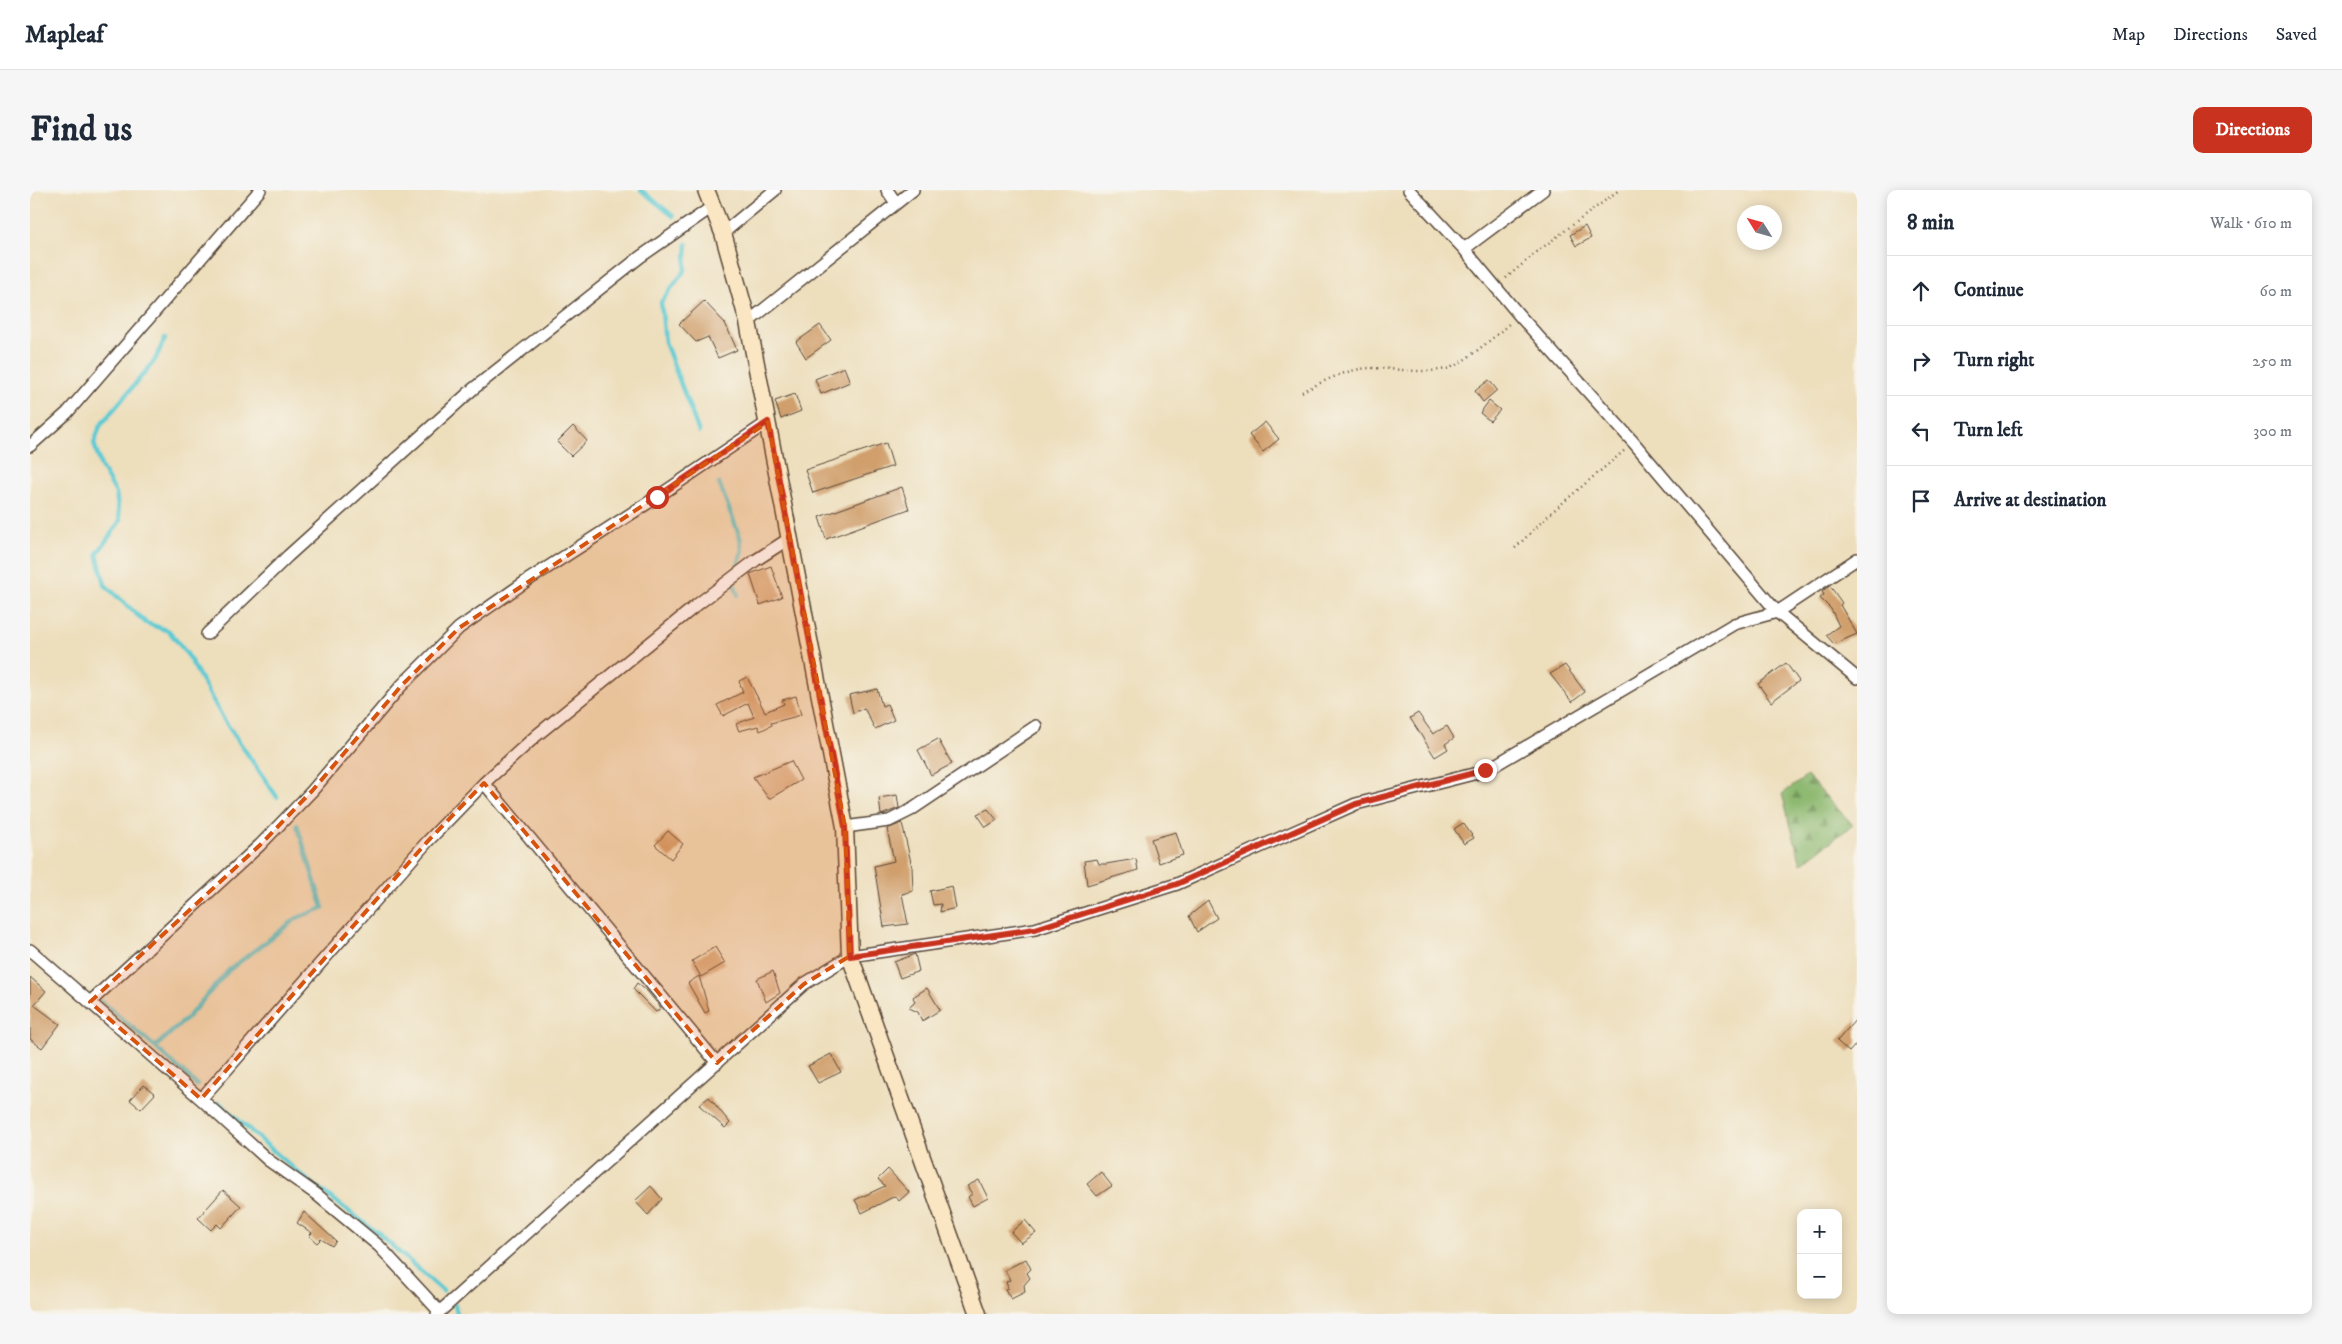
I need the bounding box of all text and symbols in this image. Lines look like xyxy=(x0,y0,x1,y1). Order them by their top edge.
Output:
text: Mapleaf xyxy=(25,20,104,50)
text: Map xyxy=(2112,24,2145,46)
text: Directions xyxy=(2173,24,2248,46)
text: Saved xyxy=(2276,24,2317,46)
button: Directions xyxy=(2193,107,2312,153)
text: Find us xyxy=(30,108,132,152)
north arrow xyxy=(1737,205,1782,250)
text: 8 min xyxy=(1907,210,1954,236)
text: Walk · 610 m xyxy=(2210,213,2292,233)
icon: ahead xyxy=(1907,277,1935,305)
text: Continue xyxy=(1954,279,2024,302)
text: 60 m xyxy=(2260,281,2292,301)
icon: right xyxy=(1907,347,1935,375)
text: Turn right xyxy=(1954,349,2034,372)
text: 250 m xyxy=(2252,351,2292,371)
icon: left xyxy=(1907,417,1935,445)
text: Turn left xyxy=(1954,419,2023,442)
text: 300 m xyxy=(2253,421,2292,441)
route start xyxy=(646,486,669,509)
icon: arrive xyxy=(1907,487,1935,515)
text: Arrive at destination xyxy=(1954,489,2106,512)
route end xyxy=(1474,759,1497,782)
map controls xyxy=(1797,1209,1842,1299)
button: + xyxy=(1797,1209,1842,1254)
button: − xyxy=(1797,1254,1842,1299)

